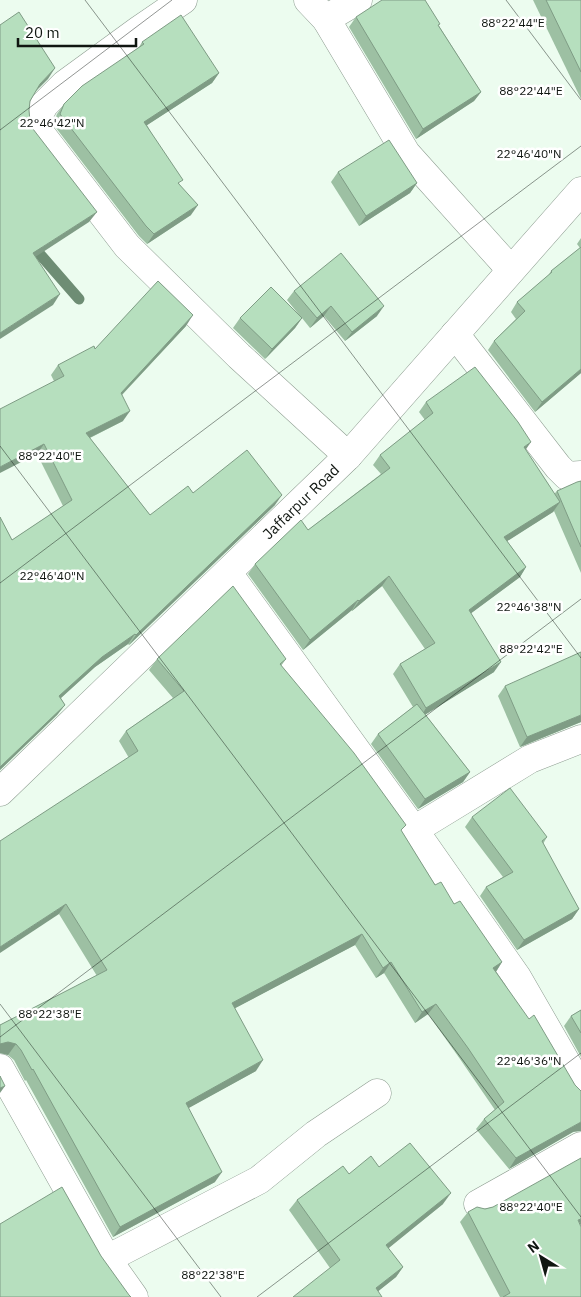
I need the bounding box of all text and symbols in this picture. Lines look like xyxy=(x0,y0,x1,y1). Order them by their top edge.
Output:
scale bar xyxy=(18,15,135,47)
text: 88°22'44"E xyxy=(481,15,545,30)
text: 20 m xyxy=(25,23,60,42)
text: 88°22'44"E xyxy=(499,83,563,98)
text: 22°46'42"N xyxy=(19,115,85,130)
text: 22°46'40"N xyxy=(496,146,562,161)
text: 88°22'40"E xyxy=(18,448,82,463)
street label: Jaffarpur Road xyxy=(258,460,343,543)
text: 22°46'40"N xyxy=(19,568,85,583)
text: 22°46'38"N xyxy=(496,599,562,614)
text: 88°22'42"E xyxy=(499,641,563,656)
text: 88°22'38"E xyxy=(18,1006,82,1021)
text: 22°46'36"N xyxy=(496,1053,562,1068)
text: 88°22'40"E xyxy=(499,1199,563,1214)
north arrow xyxy=(516,1232,566,1282)
text: N xyxy=(524,1236,543,1257)
text: 88°22'38"E xyxy=(181,1267,245,1282)

